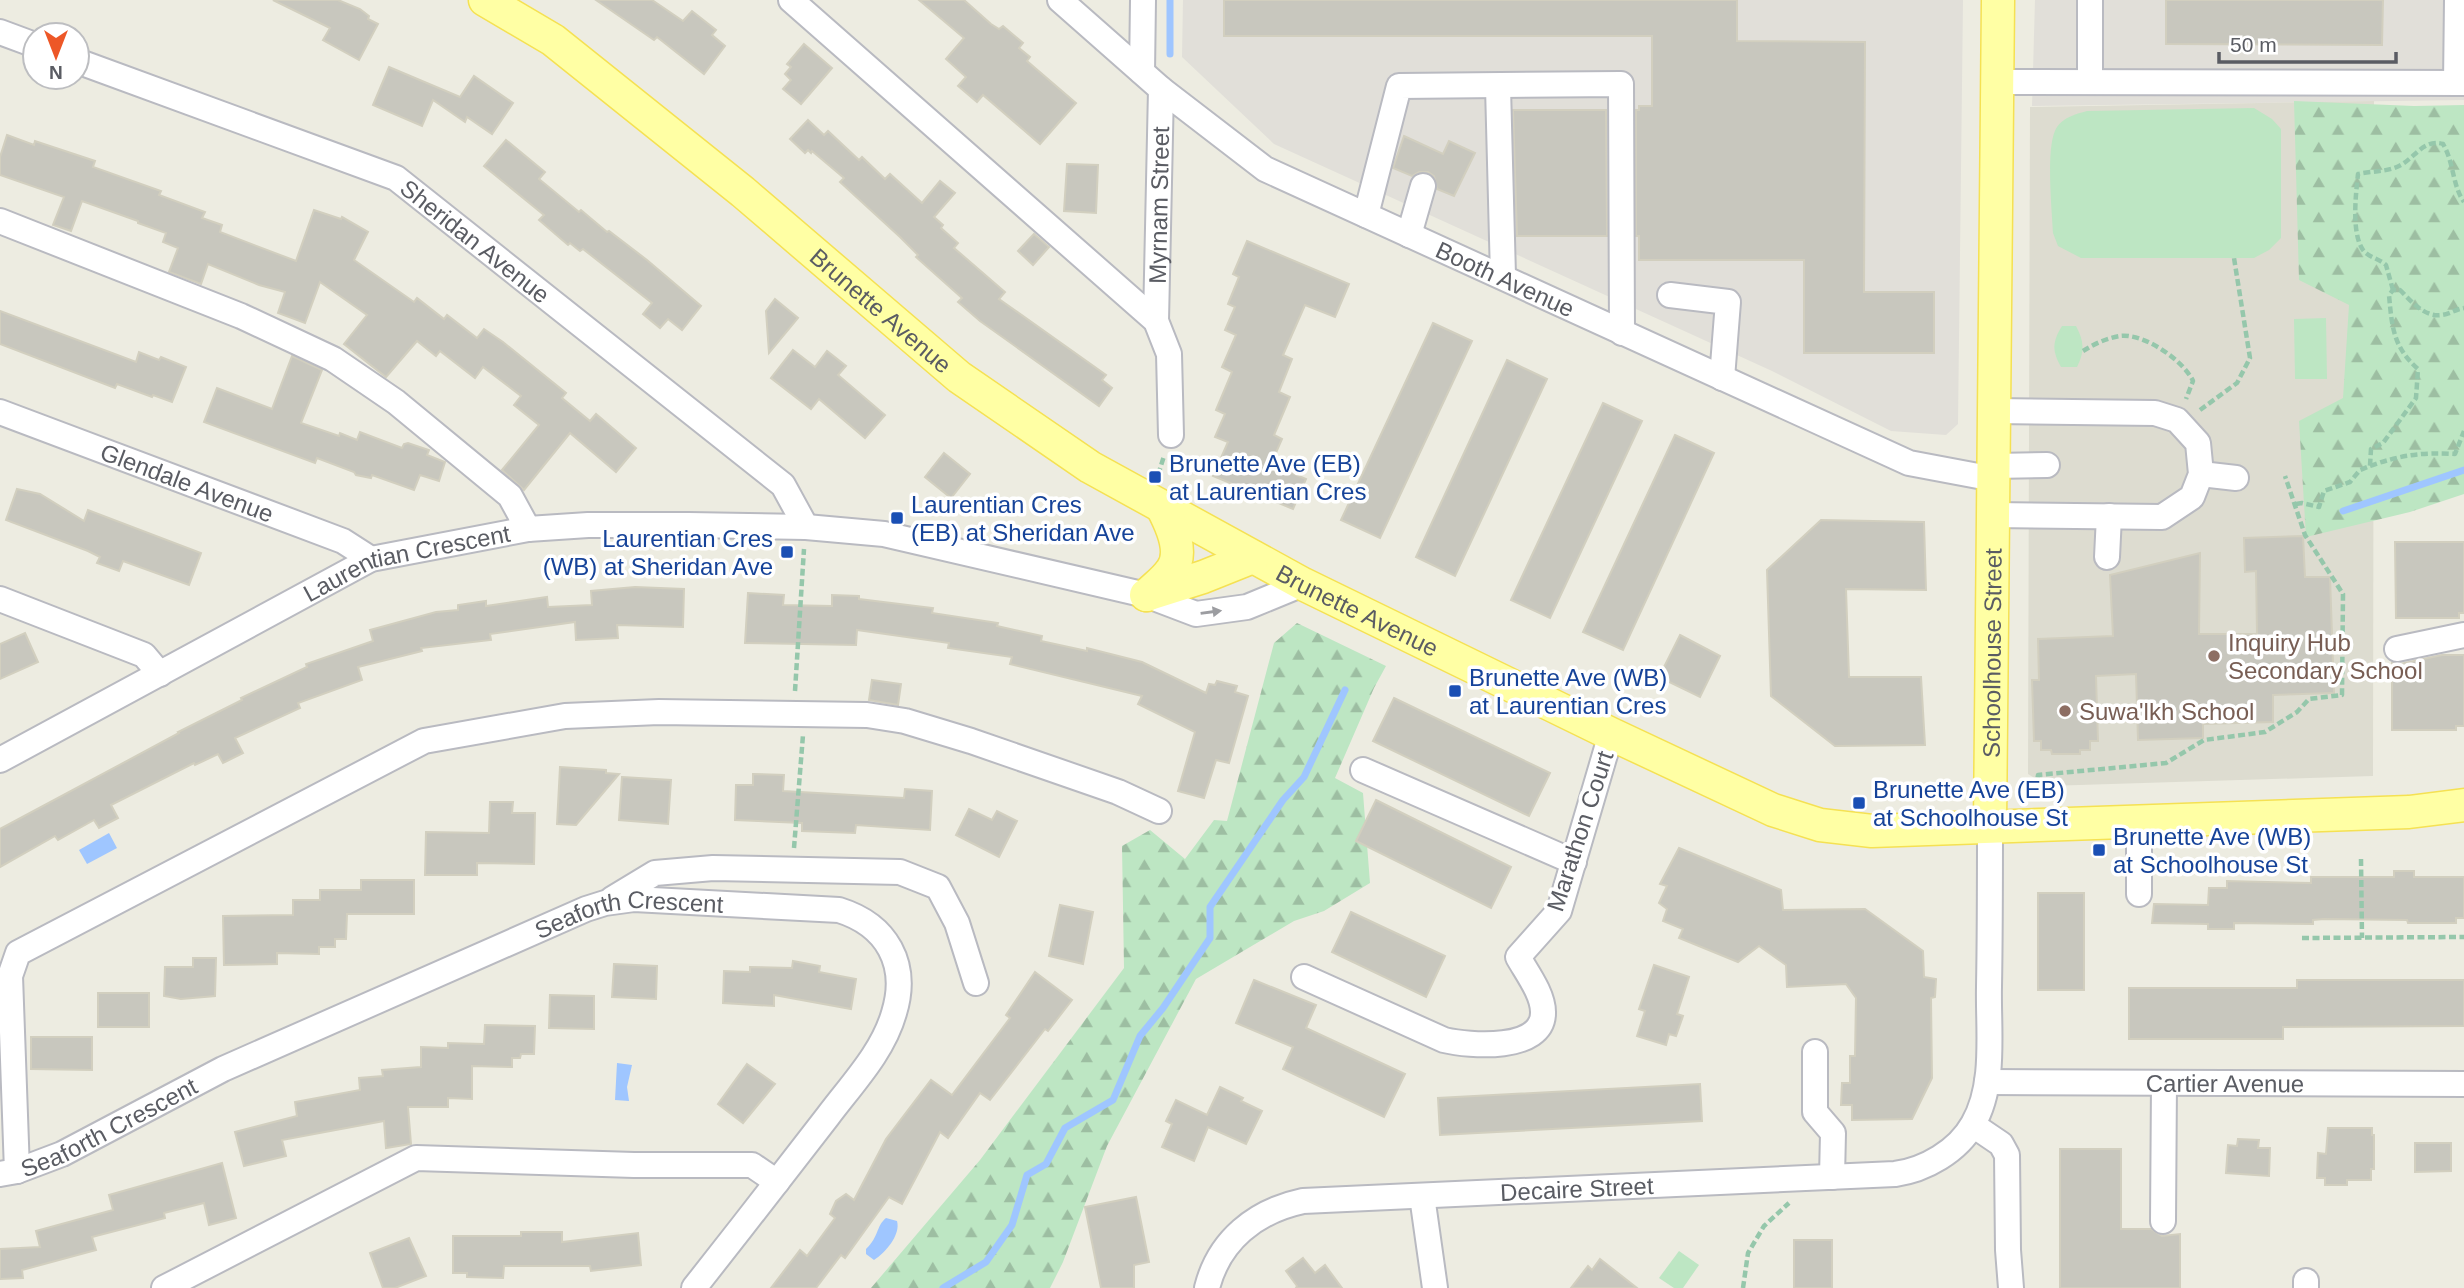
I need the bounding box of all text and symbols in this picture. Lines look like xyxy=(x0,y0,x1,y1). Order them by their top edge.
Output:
north arrow xyxy=(21,21,91,91)
scale bar xyxy=(2219,21,2396,65)
text: 50 m xyxy=(2230,33,2277,56)
text: N xyxy=(49,62,63,83)
street label: Myrnam Street xyxy=(1143,126,1174,284)
street label: Sheridan Avenue xyxy=(395,174,555,308)
street label: Booth Avenue xyxy=(1432,235,1579,322)
street label: Brunette Avenue xyxy=(805,242,957,378)
street label: Glendale Avenue xyxy=(97,438,277,527)
place label: Brunette Ave (EB) at Laurentian Cres xyxy=(1169,450,1366,505)
marker: Brunette Ave (EB) at Laurentian Cres xyxy=(1147,469,1163,485)
place label: Laurentian Cres (EB) at Sheridan Ave xyxy=(911,491,1135,546)
marker: Laurentian Cres (EB) at Sheridan Ave xyxy=(889,510,905,526)
street label: Laurentian Crescent xyxy=(299,519,513,607)
place label: Laurentian Cres (WB) at Sheridan Ave xyxy=(543,525,773,580)
marker: Laurentian Cres (WB) at Sheridan Ave xyxy=(779,544,795,560)
street label: Schoolhouse Street xyxy=(1977,548,2006,758)
street label: Brunette Avenue xyxy=(1272,559,1443,661)
one-way arrow xyxy=(1200,606,1222,617)
place label: Inquiry Hub Secondary School xyxy=(2228,629,2423,684)
marker: Inquiry Hub Secondary School xyxy=(2206,648,2222,664)
place label: Brunette Ave (WB) at Laurentian Cres xyxy=(1469,664,1667,719)
marker: Brunette Ave (WB) at Laurentian Cres xyxy=(1447,683,1463,699)
place label: Suwa'lkh School xyxy=(2079,698,2254,725)
marker: Suwa'lkh School xyxy=(2057,703,2073,719)
street label: Marathon Court xyxy=(1541,747,1619,914)
place label: Brunette Ave (EB) at Schoolhouse St xyxy=(1873,776,2068,831)
marker: Brunette Ave (EB) at Schoolhouse St xyxy=(1851,795,1867,811)
place label: Brunette Ave (WB) at Schoolhouse St xyxy=(2113,823,2311,878)
marker: Brunette Ave (WB) at Schoolhouse St xyxy=(2091,842,2107,858)
street label: Seaforth Crescent xyxy=(530,885,724,943)
street label: Cartier Avenue xyxy=(2146,1069,2304,1097)
street label: Seaforth Crescent xyxy=(17,1072,202,1182)
street label: Decaire Street xyxy=(1499,1172,1654,1205)

